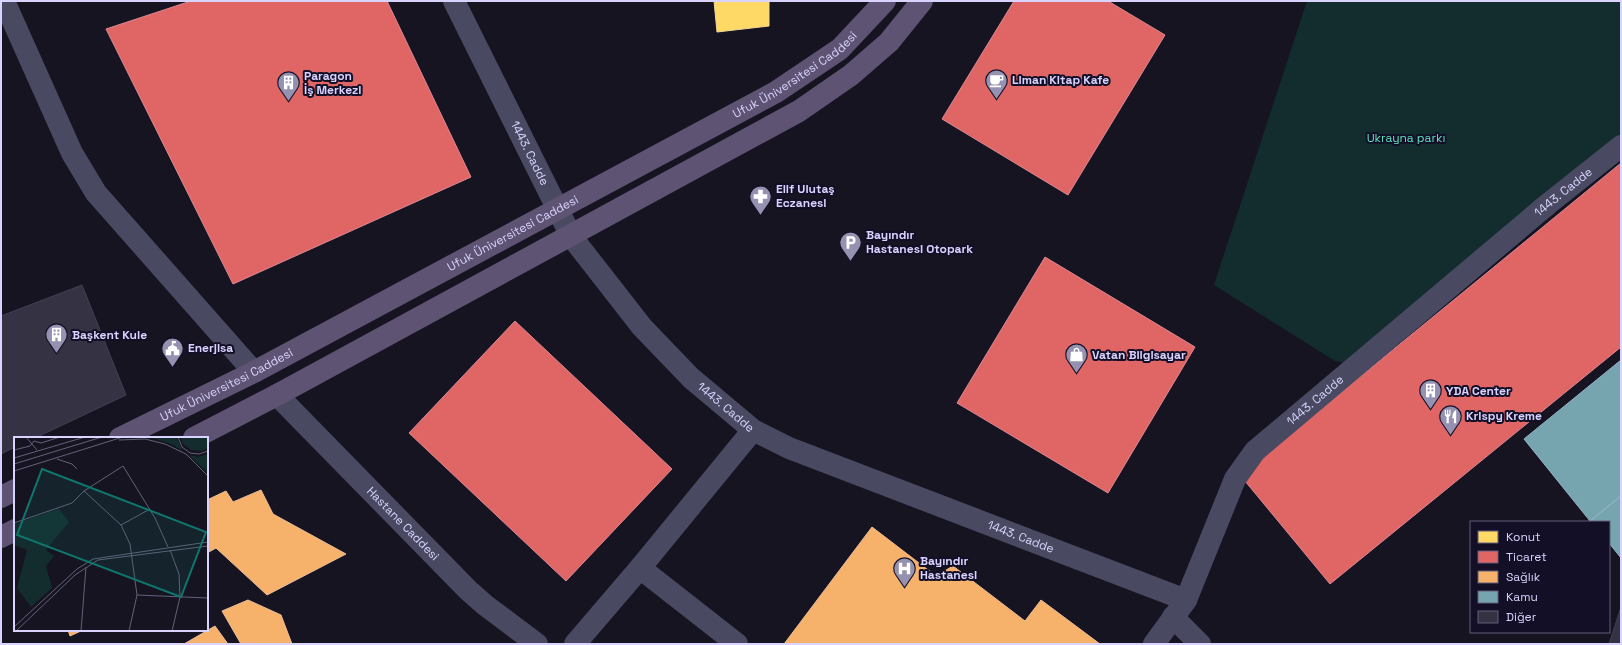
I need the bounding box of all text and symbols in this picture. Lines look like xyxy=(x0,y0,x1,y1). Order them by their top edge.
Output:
street label: Ufuk Üniversitesi Caddesi xyxy=(730,28,861,122)
cafe icon: Liman Kitap Kafe xyxy=(984,67,1010,100)
place label: Paragon İş Merkezi xyxy=(304,68,361,98)
building icon: Paragon İş Merkezi xyxy=(276,70,302,103)
place label: Liman Kitap Kafe xyxy=(1012,72,1109,88)
street label: 1443. Cadde xyxy=(507,118,553,188)
park label: Ukrayna parkı xyxy=(1367,130,1445,146)
street label: 1443. Cadde xyxy=(1531,164,1596,220)
place label: Elif Ulutaş Eczanesi xyxy=(776,181,835,211)
pharmacy icon: Elif Ulutaş Eczanesi xyxy=(747,183,773,216)
street label: Ufuk Üniversitesi Caddesi xyxy=(444,191,581,275)
place label: Bayındır Hastanesi Otopark xyxy=(866,227,973,257)
parking icon: Bayındır Hastanesi Otopark xyxy=(838,229,864,262)
building icon: Başkent Kule xyxy=(43,322,69,355)
place label: Başkent Kule xyxy=(72,327,147,343)
public building icon: Enerjisa xyxy=(159,335,185,368)
place label: Enerjisa xyxy=(188,340,233,356)
shop icon: Vatan Bilgisayar xyxy=(1063,342,1089,375)
street label: Ufuk Üniversitesi Caddesi xyxy=(157,345,296,425)
place label: Vatan Bilgisayar xyxy=(1092,347,1186,363)
street label: 1443. Cadde xyxy=(1283,372,1347,429)
street label: 1443. Cadde xyxy=(694,378,758,436)
building icon: YDA Center xyxy=(1418,378,1444,411)
place label: YDA Center xyxy=(1446,383,1511,399)
restaurant icon: Krispy Kreme xyxy=(1438,403,1464,436)
place label: Krispy Kreme xyxy=(1466,408,1542,424)
inset map xyxy=(14,437,208,631)
street label: Hastane Caddesi xyxy=(363,483,443,564)
street label: 1443. Cadde xyxy=(985,517,1056,557)
legend xyxy=(1470,521,1610,633)
text: Konut xyxy=(1506,529,1541,545)
text: Ticaret xyxy=(1506,549,1547,565)
place label: Bayındır Hastanesi xyxy=(920,553,977,583)
hospital icon: Bayındır Hastanesi xyxy=(891,555,917,588)
text: Sağlık xyxy=(1506,569,1541,585)
text: Kamu xyxy=(1506,589,1538,605)
text: Diğer xyxy=(1506,609,1537,625)

